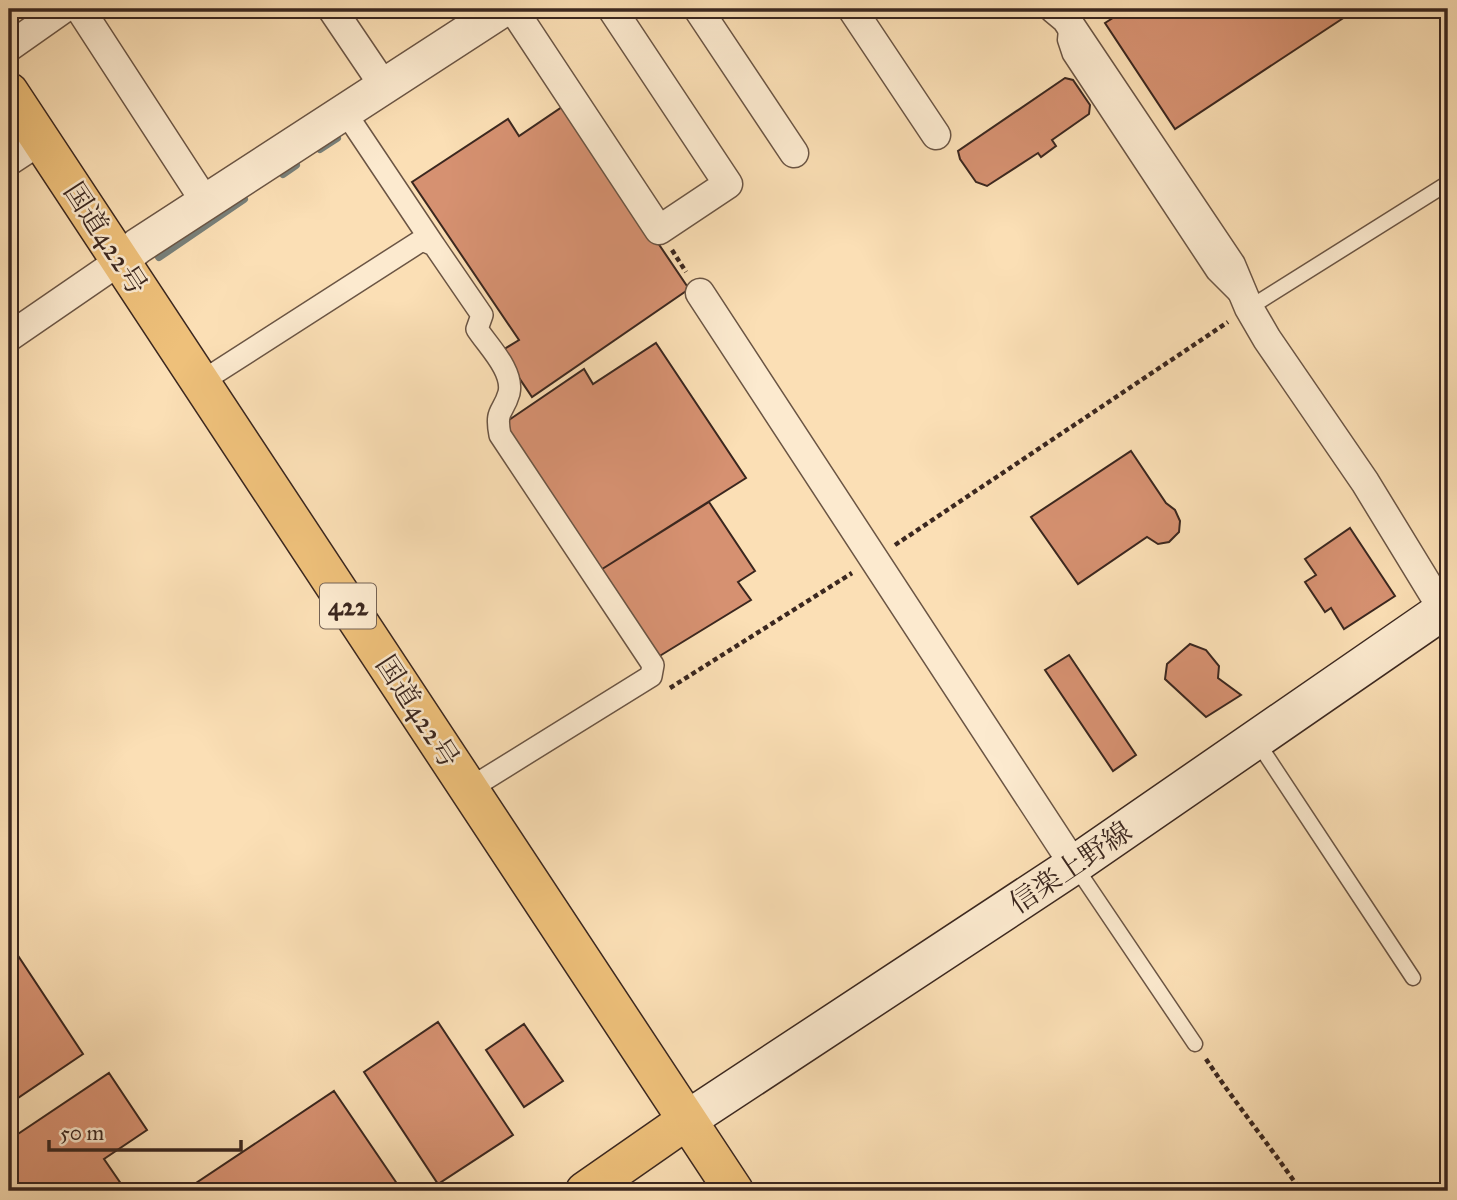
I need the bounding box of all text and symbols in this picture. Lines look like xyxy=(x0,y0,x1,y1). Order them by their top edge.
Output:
street label: 国道422号 xyxy=(56,175,155,301)
road number: 422 xyxy=(320,584,376,628)
street label: 国道422号 xyxy=(368,648,467,774)
street label: 信楽上野線 xyxy=(1002,814,1138,921)
scale bar xyxy=(49,1109,242,1153)
text: 50 m xyxy=(60,1120,105,1146)

